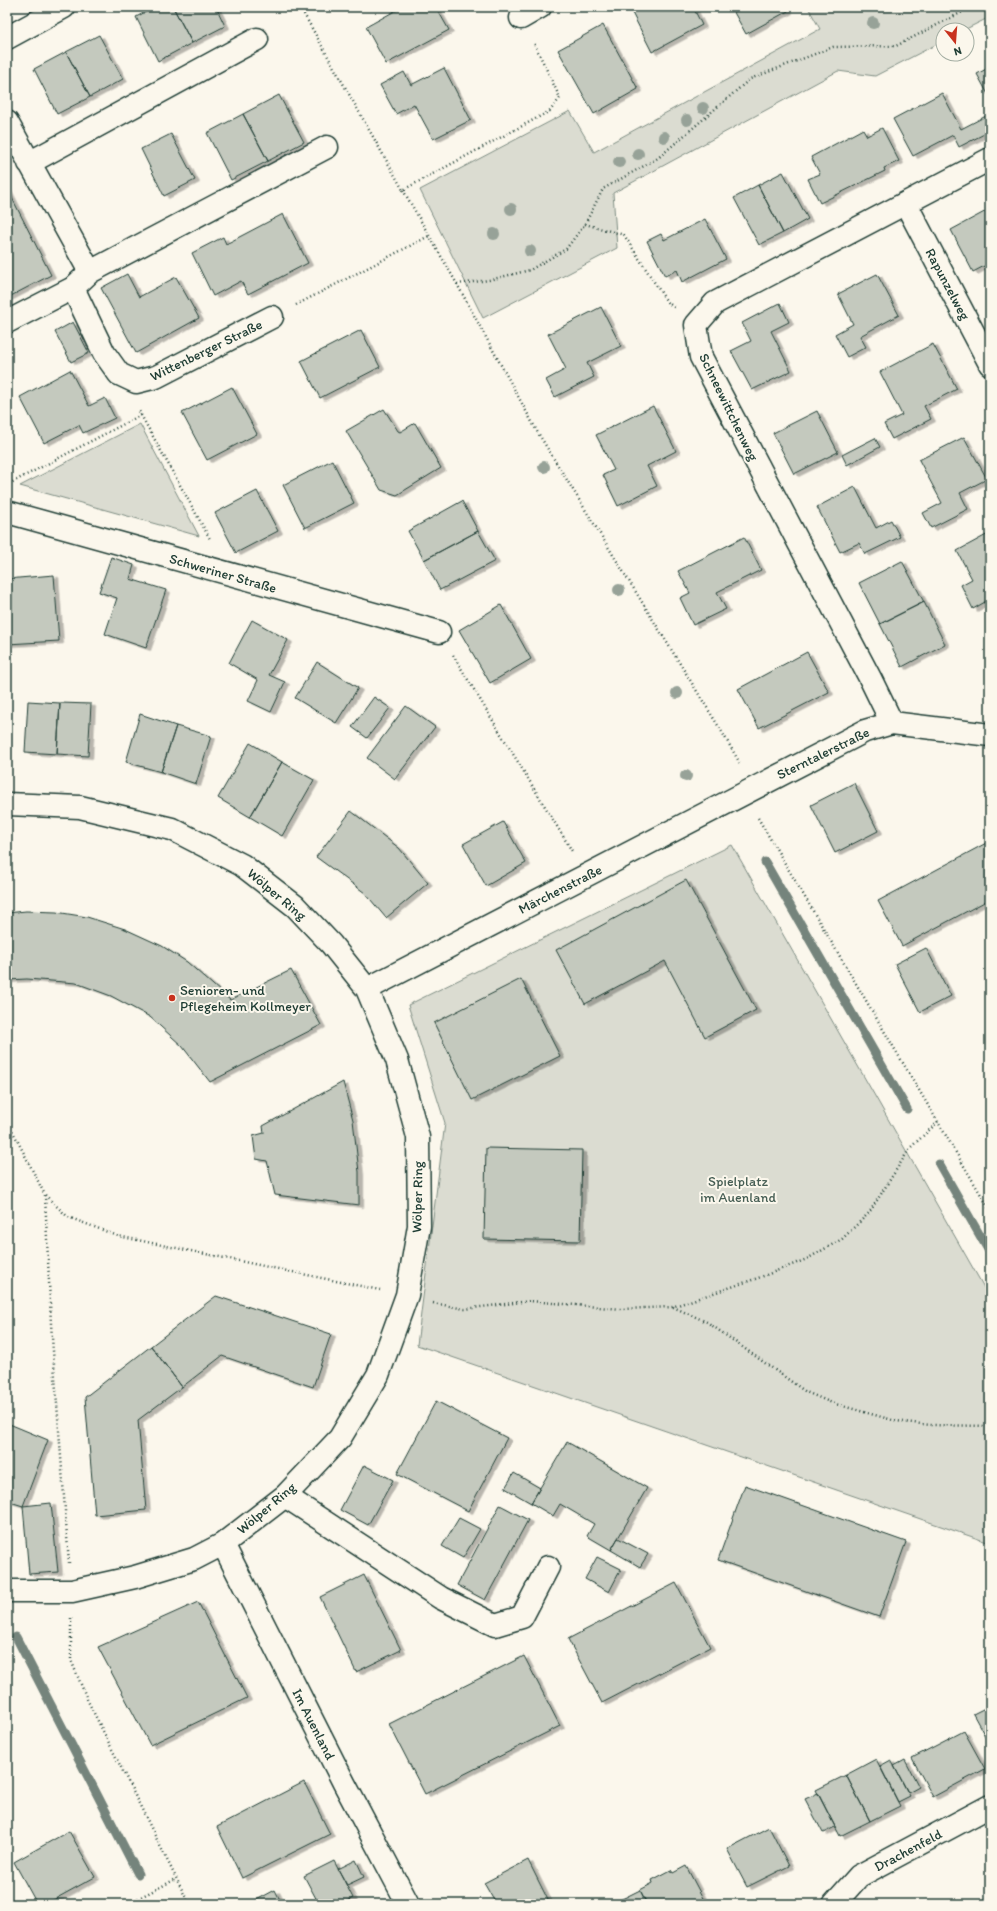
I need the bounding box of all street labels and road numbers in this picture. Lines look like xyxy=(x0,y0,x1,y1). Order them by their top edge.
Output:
street label: Rapunzelweg xyxy=(922,245,974,324)
street label: Wittenberger Straße xyxy=(147,316,265,385)
street label: Schneewittchenweg xyxy=(695,351,762,465)
street label: Schweriner Straße xyxy=(167,550,279,597)
street label: Sterntalerstraße xyxy=(774,724,873,783)
street label: Märchenstraße xyxy=(516,861,605,918)
street label: Wölper Ring xyxy=(244,865,310,925)
street label: Wölper Ring xyxy=(408,1160,427,1233)
street label: Wölper Ring xyxy=(233,1478,300,1538)
street label: Im Auenland xyxy=(288,1686,339,1763)
street label: Drachenfeld xyxy=(871,1825,945,1875)

